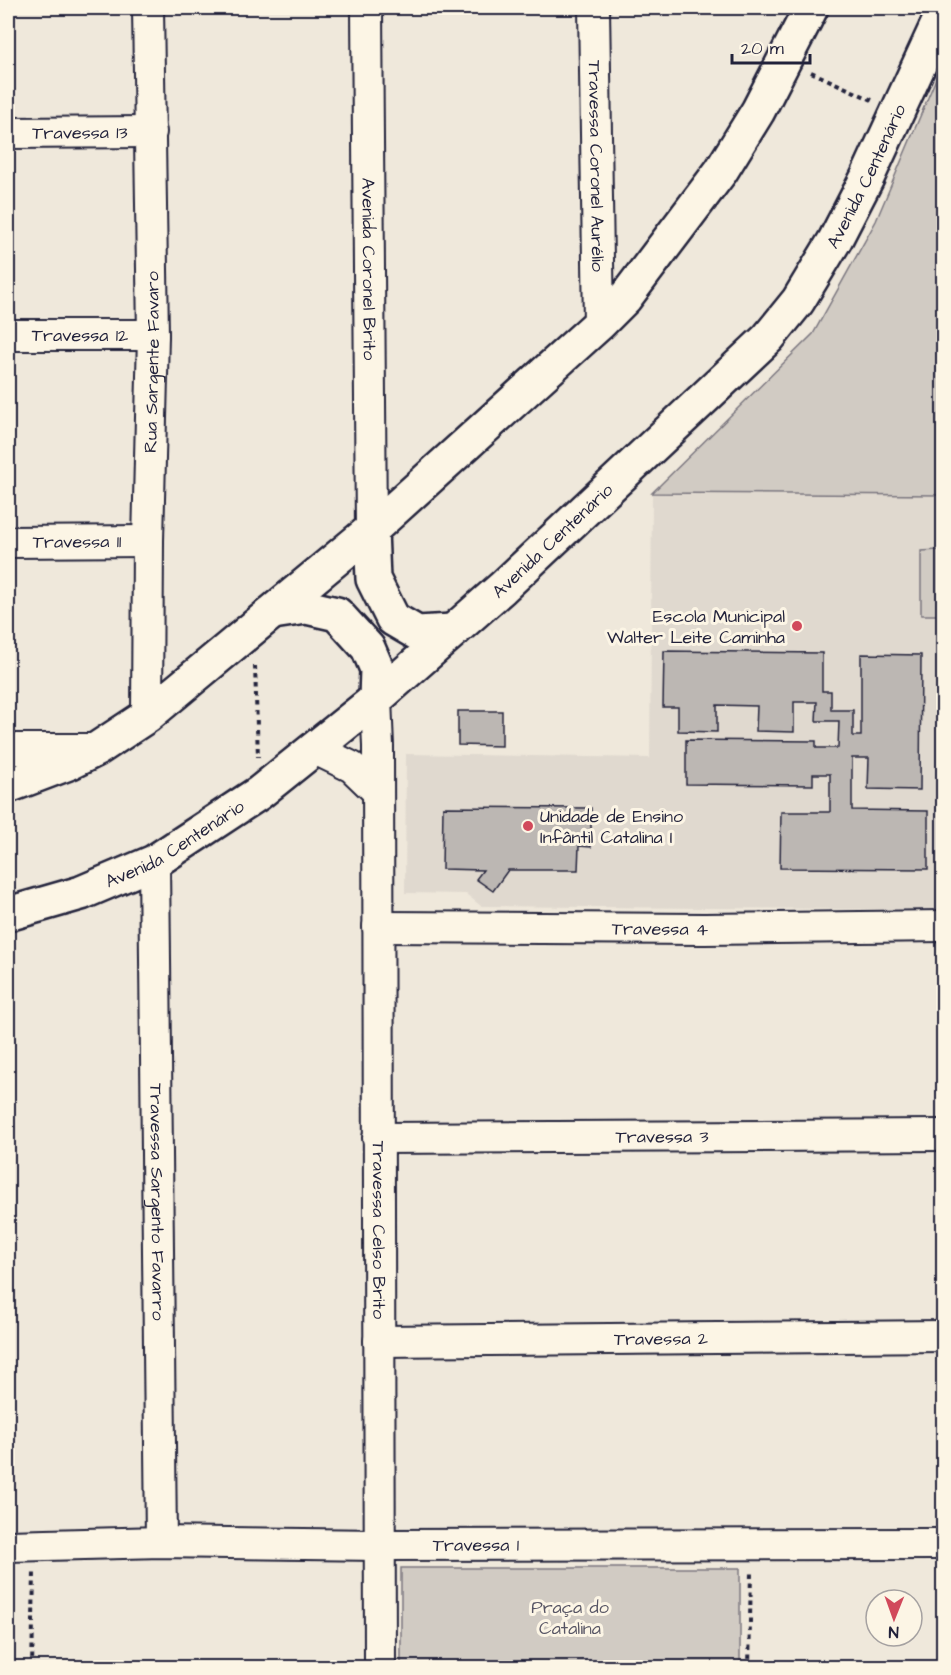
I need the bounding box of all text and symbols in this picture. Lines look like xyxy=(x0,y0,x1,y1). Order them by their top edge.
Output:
scale bar xyxy=(732,27,810,65)
text: 20 m xyxy=(741,36,784,61)
street label: Travessa Coronel Aurélio xyxy=(582,60,610,272)
street label: Avenida Centenário xyxy=(821,100,912,253)
street label: Travessa 13 xyxy=(32,120,128,146)
street label: Avenida Coronel Brito xyxy=(355,178,382,360)
street label: Rua Sargente Favaro xyxy=(138,271,166,453)
street label: Travessa 12 xyxy=(32,323,129,348)
street label: Avenida Centenário xyxy=(487,478,619,604)
street label: Travessa 11 xyxy=(33,529,121,555)
place label: Escola Municipal Walter Leite Caminha xyxy=(607,604,785,650)
marker: Escola Municipal Walter Leite Caminha xyxy=(790,619,804,633)
street label: Avenida Centenário xyxy=(101,794,249,894)
place label: Unidade de Ensino Infântil Catalina I xyxy=(540,804,683,850)
marker: Unidade de Ensino Infântil Catalina I xyxy=(521,819,535,833)
street label: Travessa 4 xyxy=(612,916,708,942)
street label: Travessa Sargento Favarro xyxy=(143,1083,171,1321)
street label: Travessa 3 xyxy=(615,1124,709,1150)
street label: Travessa Celso Brito xyxy=(366,1141,391,1319)
street label: Travessa 2 xyxy=(614,1326,709,1352)
street label: Travessa 1 xyxy=(433,1533,519,1558)
north arrow xyxy=(864,1588,924,1648)
park label: Praça do Catalina xyxy=(531,1595,609,1641)
text: N xyxy=(889,1621,899,1643)

